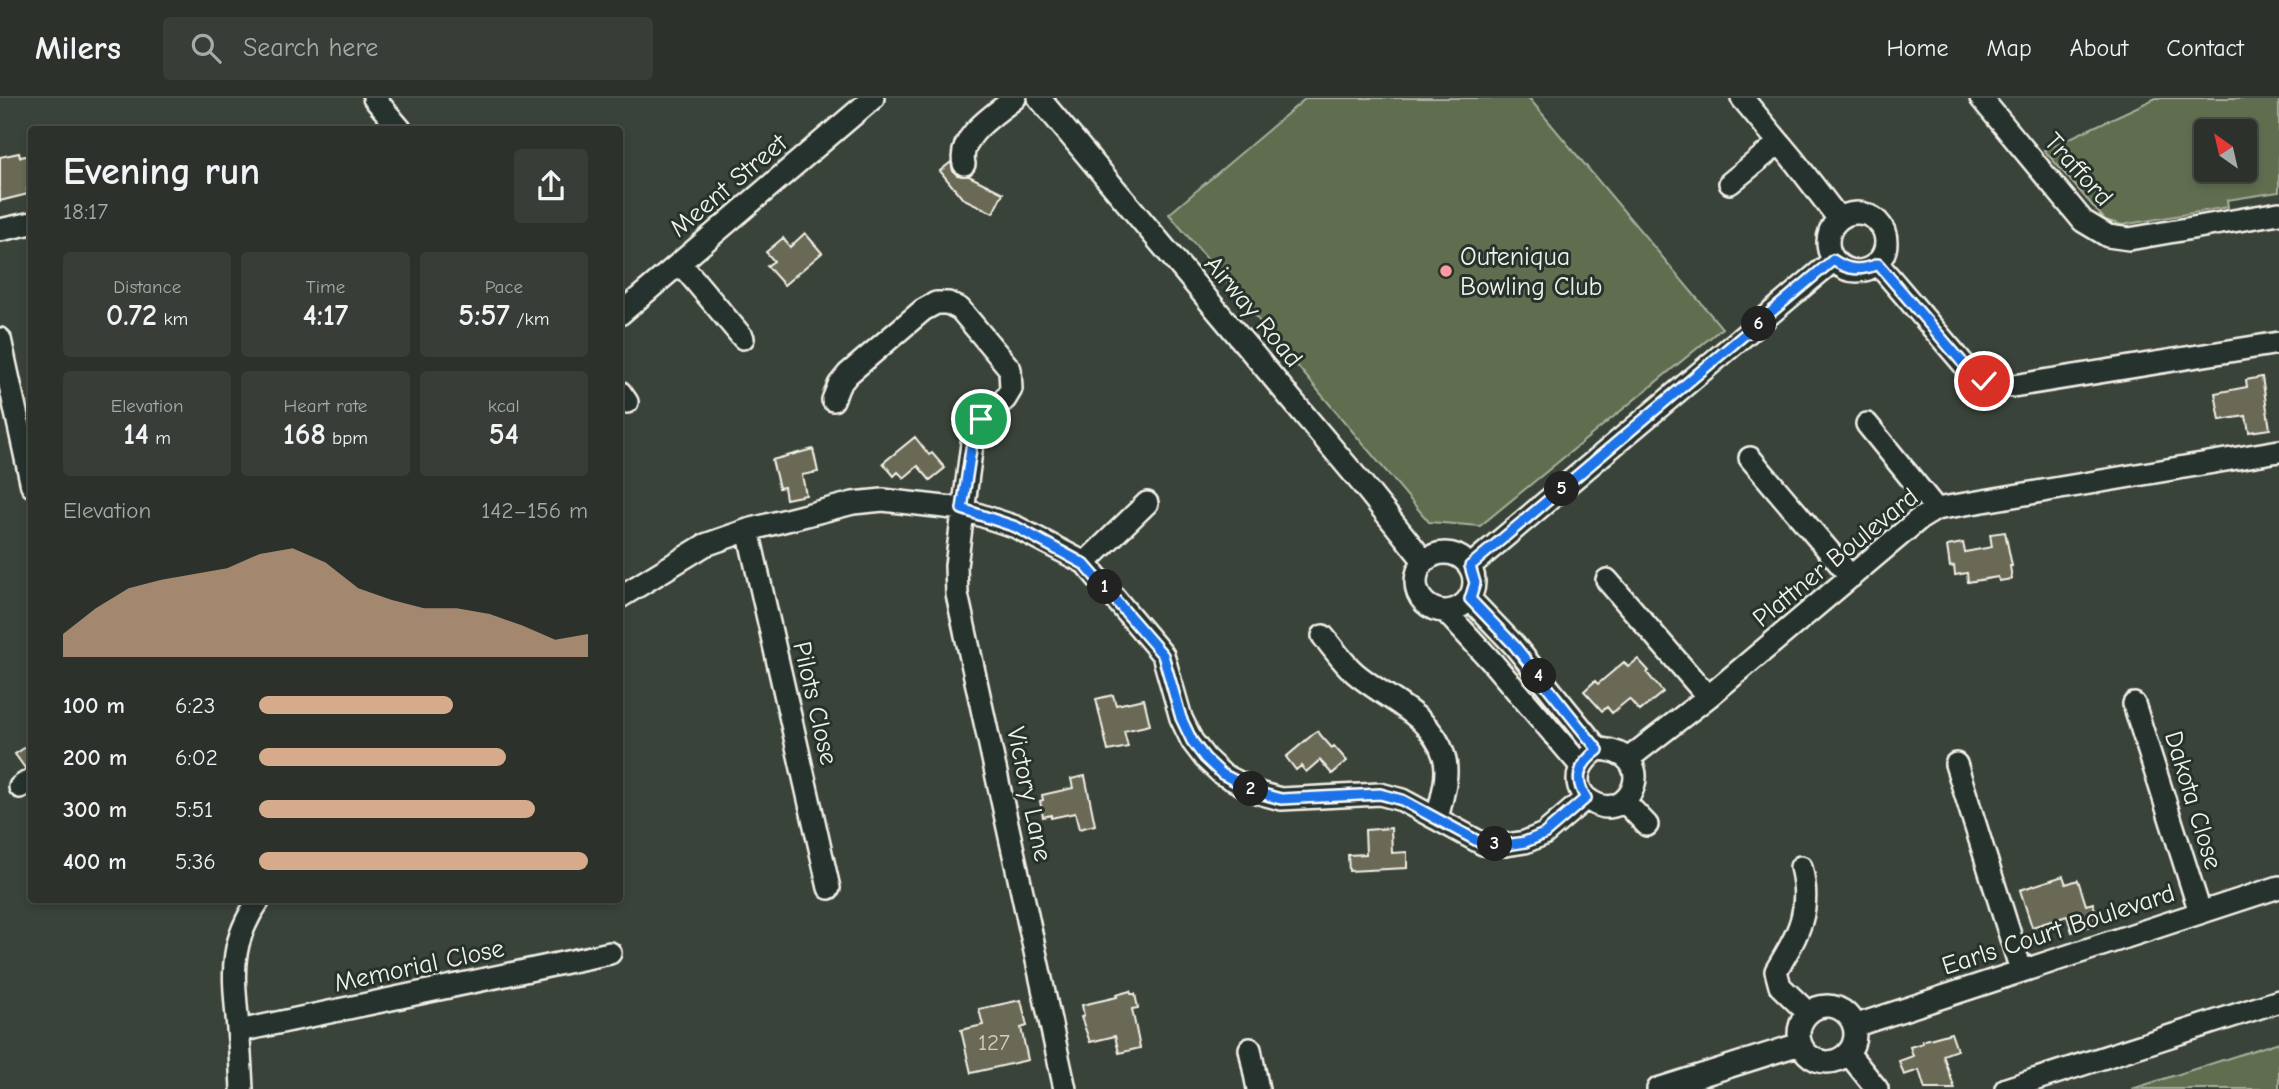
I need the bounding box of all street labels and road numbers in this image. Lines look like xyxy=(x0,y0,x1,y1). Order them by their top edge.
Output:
street label: Meent Street xyxy=(664,127,794,243)
street label: Trafford xyxy=(2038,127,2119,212)
street label: Airway Road xyxy=(1198,250,1309,373)
street label: Plattner Boulevard xyxy=(1747,482,1924,634)
street label: Pilots Close xyxy=(786,639,844,768)
street label: Victory Lane xyxy=(1000,724,1058,864)
street label: Dakota Close xyxy=(2158,727,2228,873)
street label: Earls Court Boulevard xyxy=(1938,878,2179,982)
street label: Memorial Close xyxy=(331,933,507,999)

